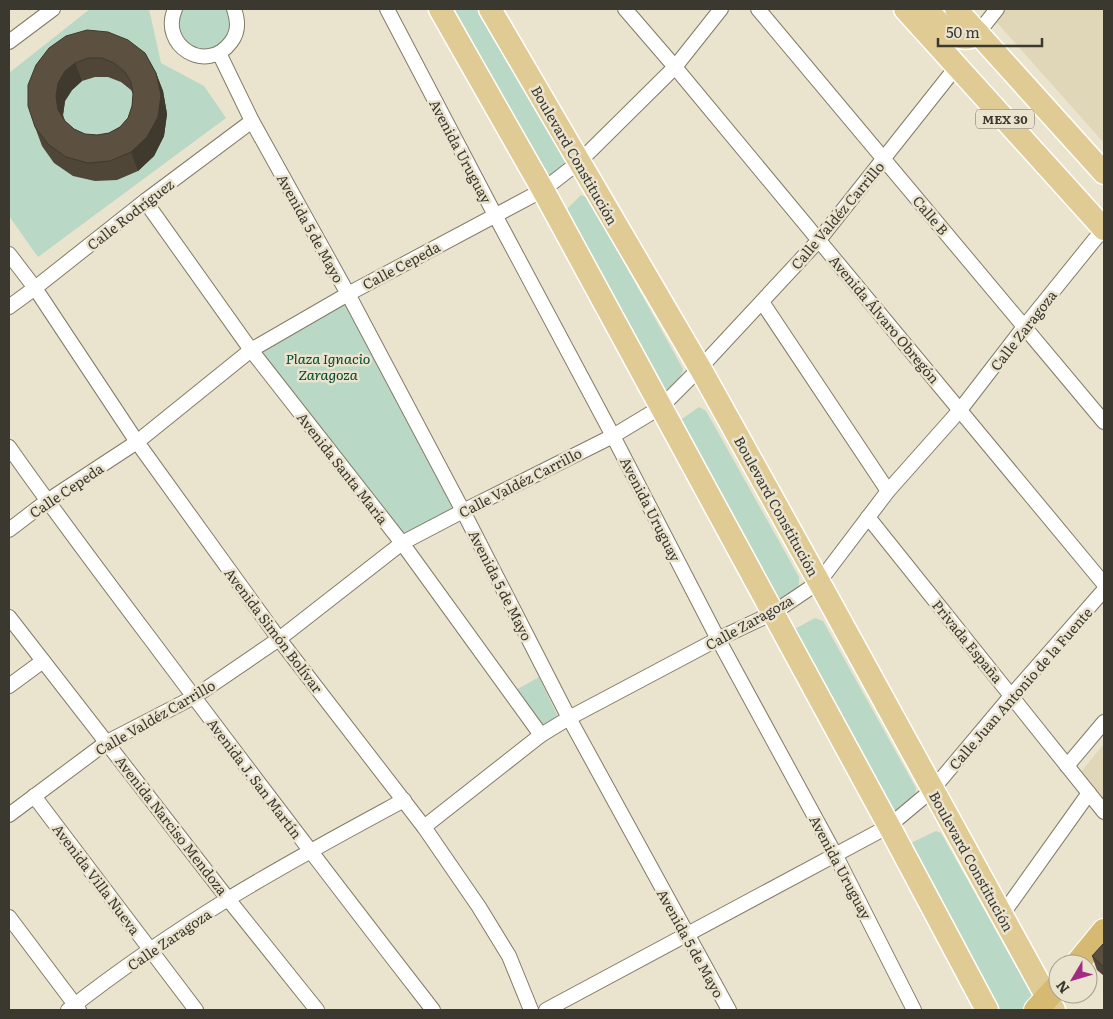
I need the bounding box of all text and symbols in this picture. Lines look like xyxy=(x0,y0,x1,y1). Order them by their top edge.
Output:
scale bar xyxy=(938,15,1042,47)
text: 50 m xyxy=(946,20,980,43)
street label: Boulevard Constitución xyxy=(527,82,623,228)
street label: Avenida Uruguay xyxy=(425,96,497,207)
road number: MEX 30 xyxy=(976,110,1034,128)
street label: Calle Valdéz Carrillo xyxy=(786,157,888,273)
street label: Avenida 5 de Mayo xyxy=(273,170,349,286)
street label: Calle Rodríguez xyxy=(83,174,178,254)
street label: Calle B xyxy=(909,191,953,239)
street label: Calle Cepeda xyxy=(359,236,444,294)
street label: Avenida Álvaro Obregón xyxy=(825,251,945,387)
street label: Calle Zaragoza xyxy=(985,285,1061,374)
park label: Plaza Ignacio Zaragoza xyxy=(286,348,370,384)
street label: Avenida Santa María xyxy=(293,408,393,529)
street label: Boulevard Constitución xyxy=(730,432,824,580)
street label: Calle Valdéz Carrillo xyxy=(455,442,585,522)
street label: Avenida Uruguay xyxy=(616,453,686,566)
street label: Calle Cepeda xyxy=(25,458,107,522)
street label: Avenida 5 de Mayo xyxy=(464,526,538,644)
street label: Avenida Simón Bolívar xyxy=(220,563,328,697)
street label: Calle Zaragoza xyxy=(702,589,797,654)
street label: Privada España xyxy=(928,595,1008,687)
street label: Calle Juan Antonio de la Fuente xyxy=(944,602,1096,774)
street label: Calle Valdéz Carrillo xyxy=(91,674,219,760)
street label: Avenida J. San Martín xyxy=(203,714,307,842)
street label: Avenida Narciso Mendoza xyxy=(111,751,233,899)
street label: Boulevard Constitución xyxy=(925,787,1019,935)
street label: Avenida Uruguay xyxy=(805,812,877,923)
street label: Avenida Villa Nueva xyxy=(49,819,146,939)
street label: Avenida 5 de Mayo xyxy=(653,885,729,1001)
street label: Calle Zaragoza xyxy=(123,903,215,974)
north arrow xyxy=(1048,954,1098,1004)
text: N xyxy=(1050,977,1073,998)

